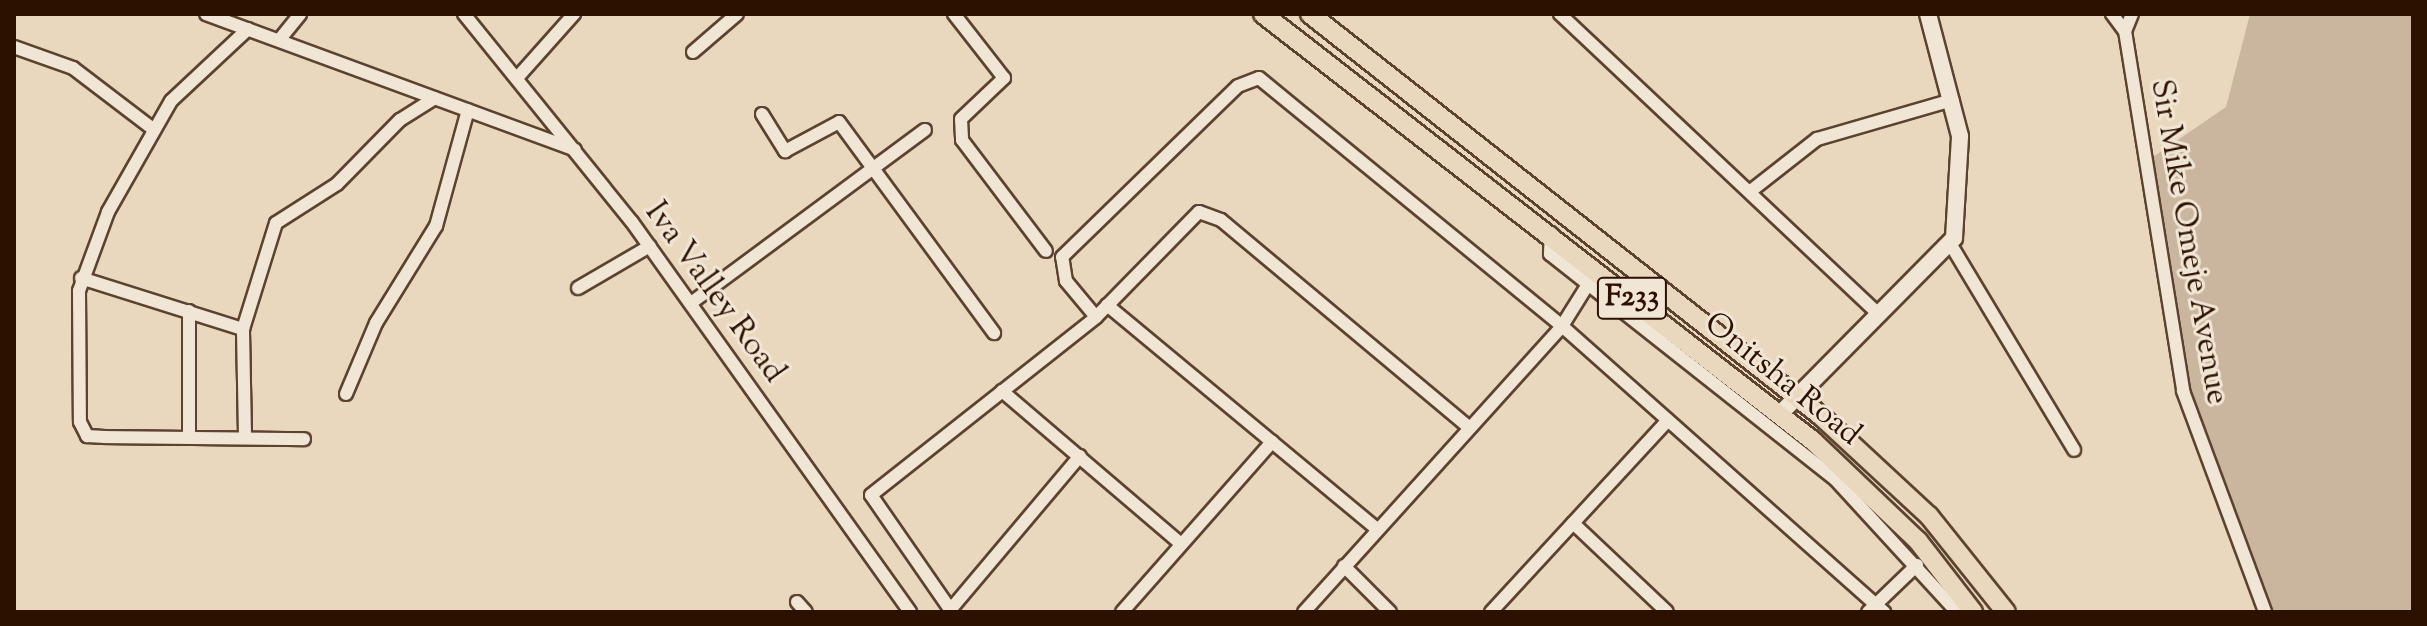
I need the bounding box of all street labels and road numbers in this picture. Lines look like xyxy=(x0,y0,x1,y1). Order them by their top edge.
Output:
street label: Sir Mike Omeje Avenue xyxy=(2140,76,2236,408)
street label: Iva Valley Road xyxy=(636,195,792,391)
road number: F233 xyxy=(1596,272,1668,324)
street label: Onitsha Road xyxy=(1696,305,1868,455)

